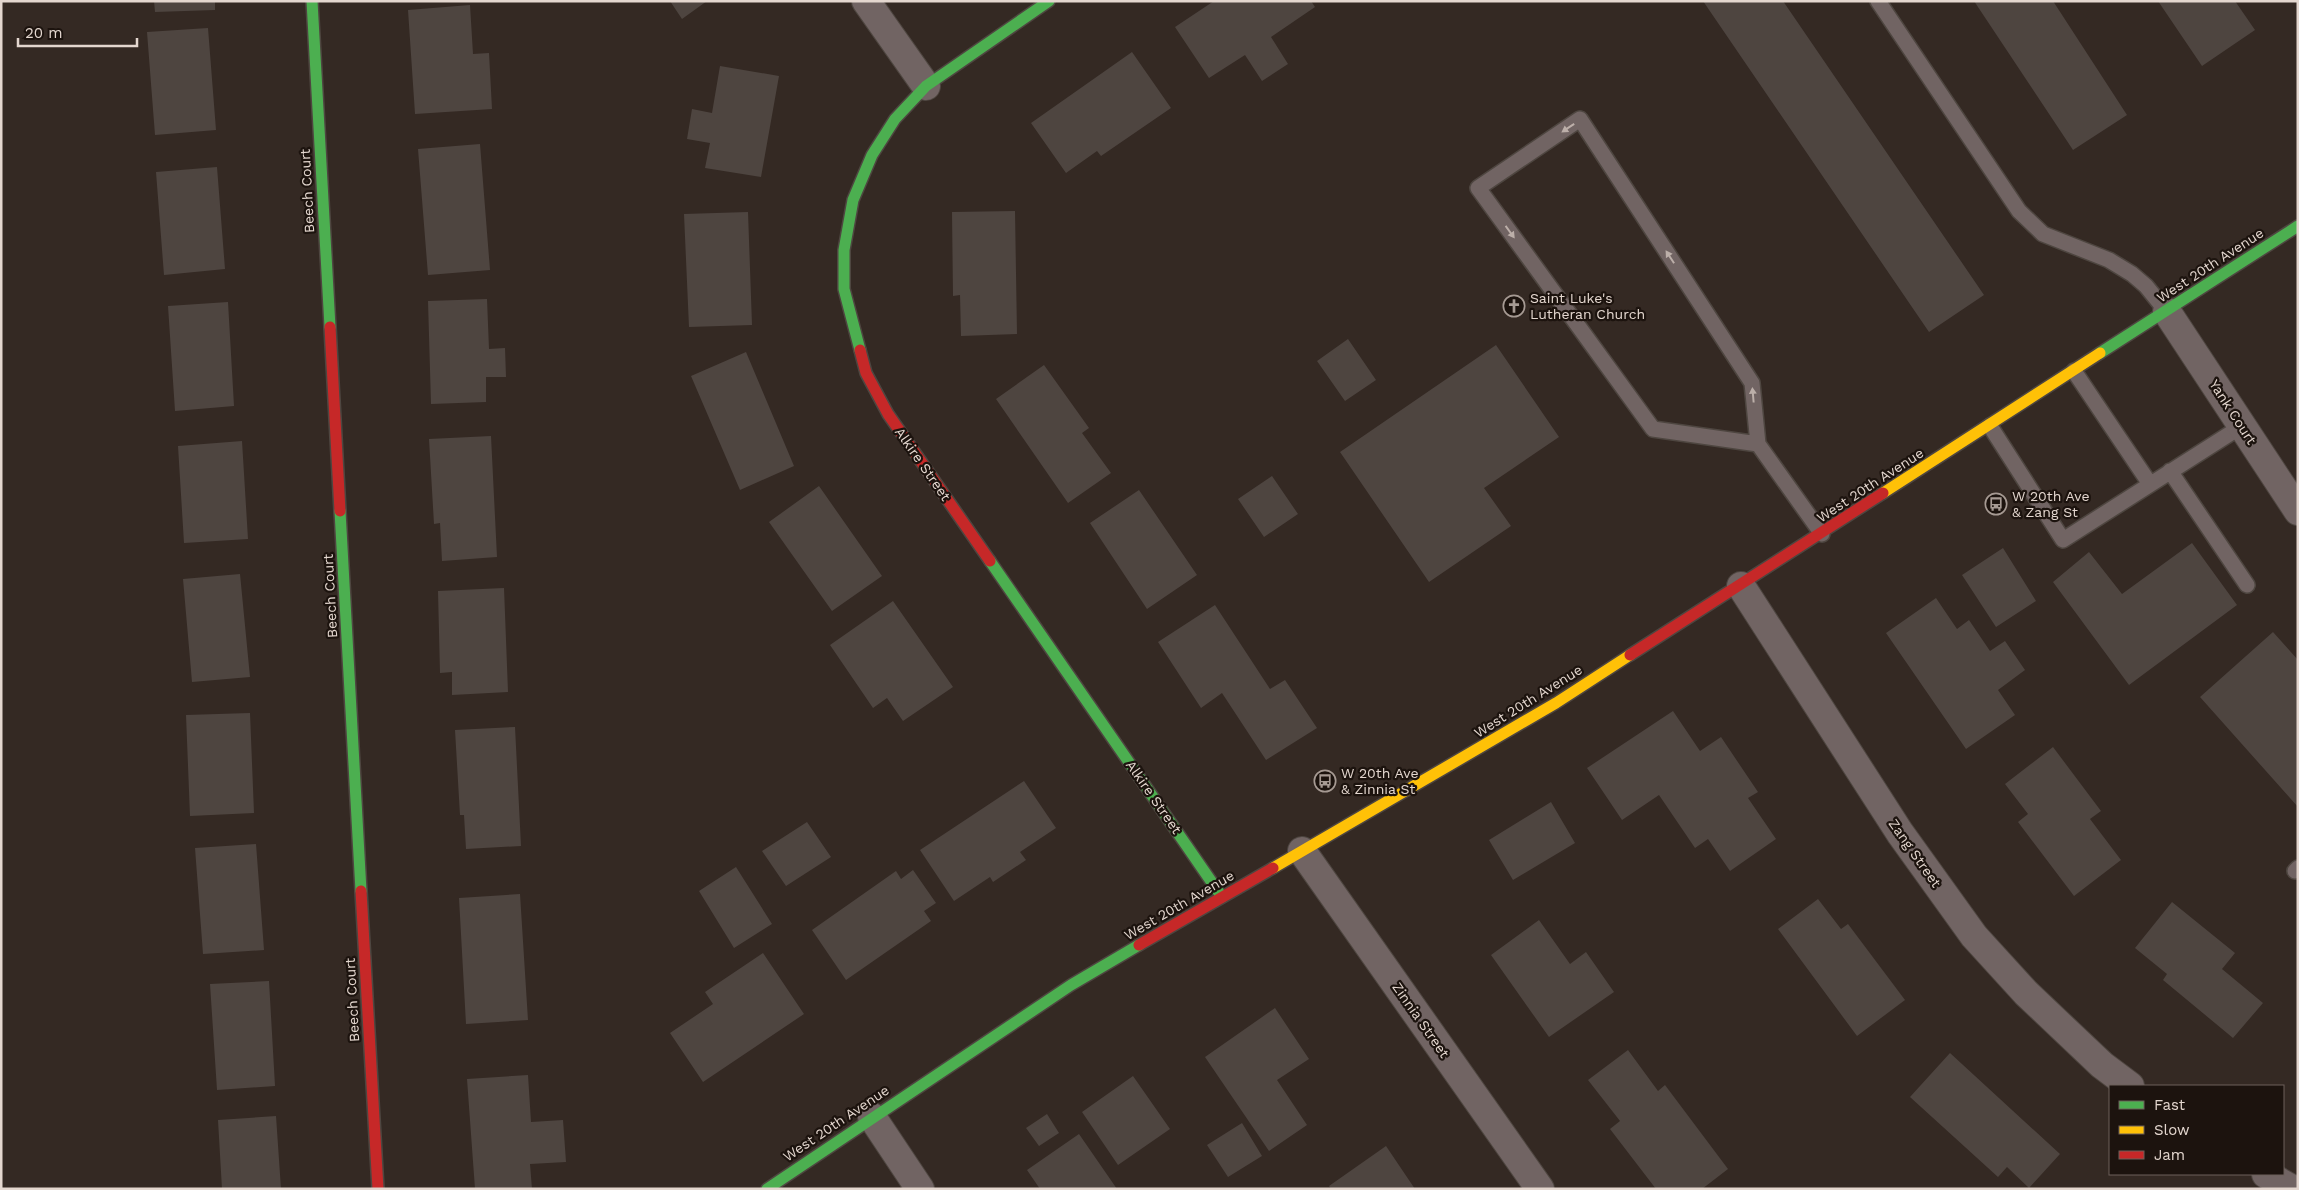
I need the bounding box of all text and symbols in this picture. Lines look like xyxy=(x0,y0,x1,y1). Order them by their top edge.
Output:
scale bar xyxy=(18,15,136,47)
text: 20 m xyxy=(25,24,63,42)
one-way arrow xyxy=(1561,123,1574,133)
street label: Beech Court xyxy=(297,148,317,234)
street label: West 20th Avenue xyxy=(2154,224,2266,306)
one-way arrow xyxy=(1505,225,1516,238)
one-way arrow xyxy=(1665,251,1675,264)
place label: Saint Luke's Lutheran Church xyxy=(1530,290,1645,322)
church icon: Saint Luke's Lutheran Church xyxy=(1502,294,1526,318)
street label: Yank Court xyxy=(2206,377,2260,447)
one-way arrow xyxy=(1749,387,1757,403)
street label: Alkire Street xyxy=(892,424,954,504)
street label: West 20th Avenue xyxy=(1814,444,1926,526)
place label: W 20th Ave & Zang St xyxy=(2012,488,2090,520)
bus stop icon: W 20th Ave & Zang St xyxy=(1984,492,2008,516)
street label: Beech Court xyxy=(320,553,340,639)
street label: West 20th Avenue xyxy=(1471,661,1585,741)
street label: Alkire Street xyxy=(1123,757,1185,837)
place label: W 20th Ave & Zinnia St xyxy=(1341,765,1419,797)
bus stop icon: W 20th Ave & Zinnia St xyxy=(1313,769,1337,793)
street label: Zang Street xyxy=(1886,816,1945,890)
street label: West 20th Avenue xyxy=(1121,867,1237,943)
street label: Beech Court xyxy=(342,957,362,1043)
street label: Zinnia Street xyxy=(1389,979,1453,1061)
street label: West 20th Avenue xyxy=(780,1082,892,1164)
legend xyxy=(2109,1085,2284,1175)
text: Fast xyxy=(2154,1096,2186,1114)
text: Slow xyxy=(2154,1121,2190,1139)
text: Jam xyxy=(2154,1146,2185,1164)

